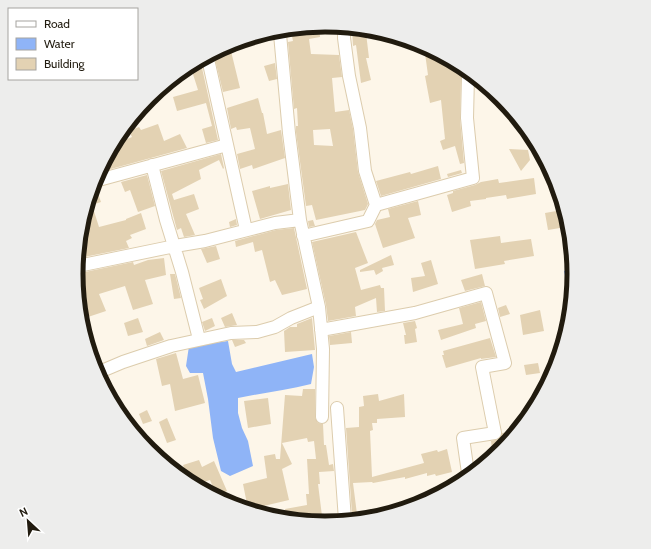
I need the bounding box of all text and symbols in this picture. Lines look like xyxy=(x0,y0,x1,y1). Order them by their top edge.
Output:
legend xyxy=(8,8,138,80)
text: Road xyxy=(44,16,70,31)
text: Water xyxy=(44,36,75,51)
text: Building xyxy=(44,56,86,71)
north arrow xyxy=(8,501,48,541)
text: N xyxy=(17,504,30,520)

